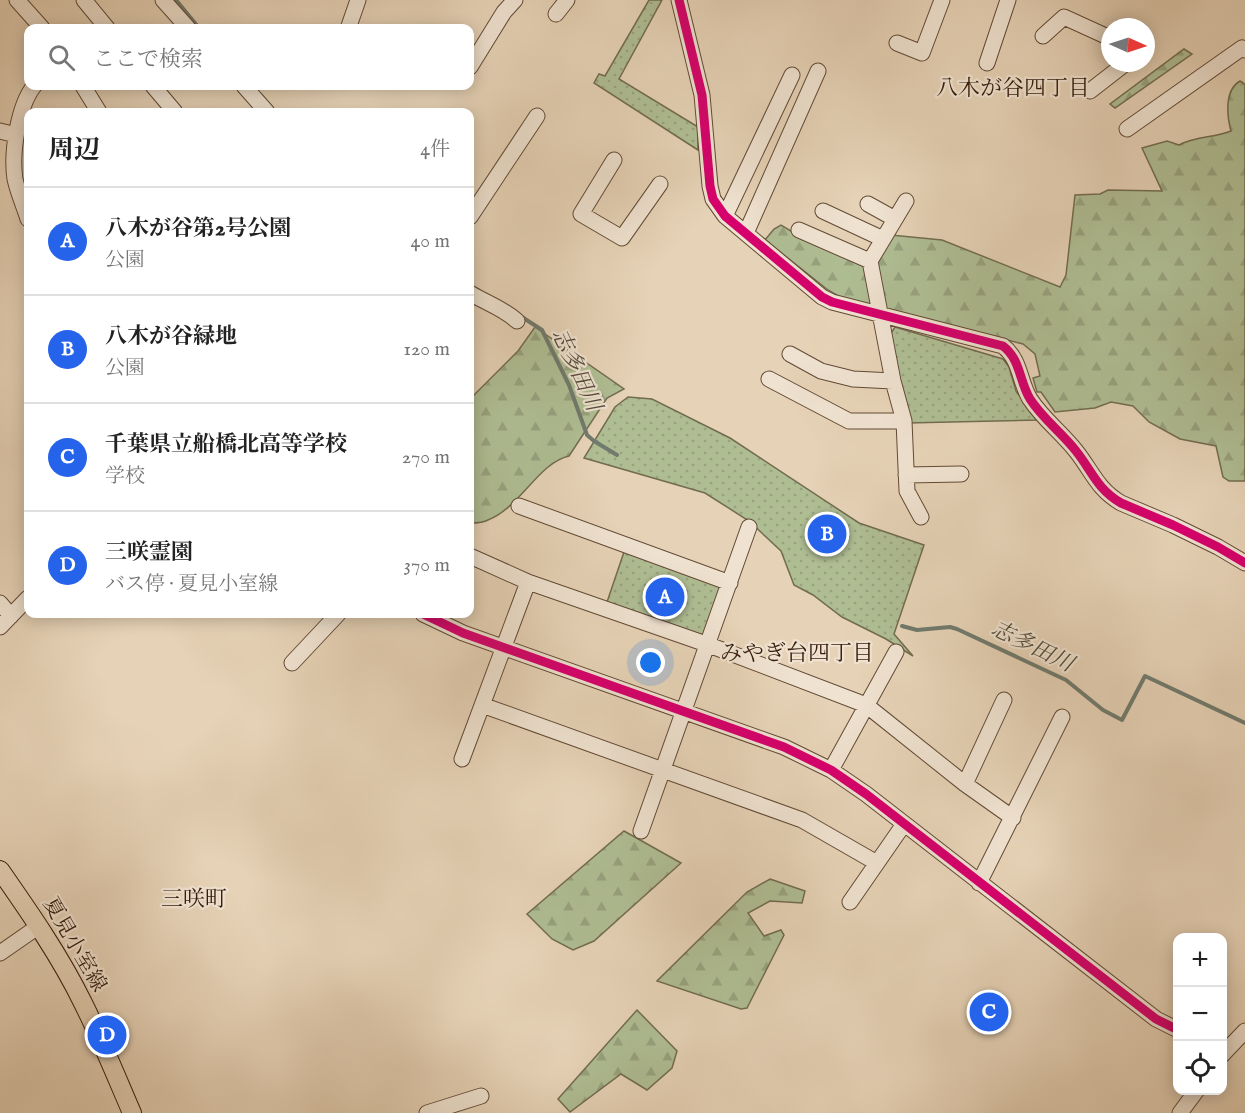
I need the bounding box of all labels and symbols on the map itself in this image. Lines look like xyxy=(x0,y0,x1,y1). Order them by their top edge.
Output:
north arrow xyxy=(1101,18,1155,72)
district label: 八木が谷四丁目 xyxy=(936,75,1090,103)
water label: 志多田川 xyxy=(545,324,608,418)
pin: B xyxy=(808,512,846,556)
pin: A xyxy=(646,574,684,620)
water label: 志多田川 xyxy=(986,615,1079,680)
district label: みやぎ台四丁目 xyxy=(720,640,874,668)
your location xyxy=(636,648,665,677)
district label: 三咲町 xyxy=(161,886,227,914)
street label: 夏見小室線 xyxy=(36,893,112,997)
pin: C xyxy=(970,990,1008,1034)
pin: D xyxy=(88,1012,126,1058)

